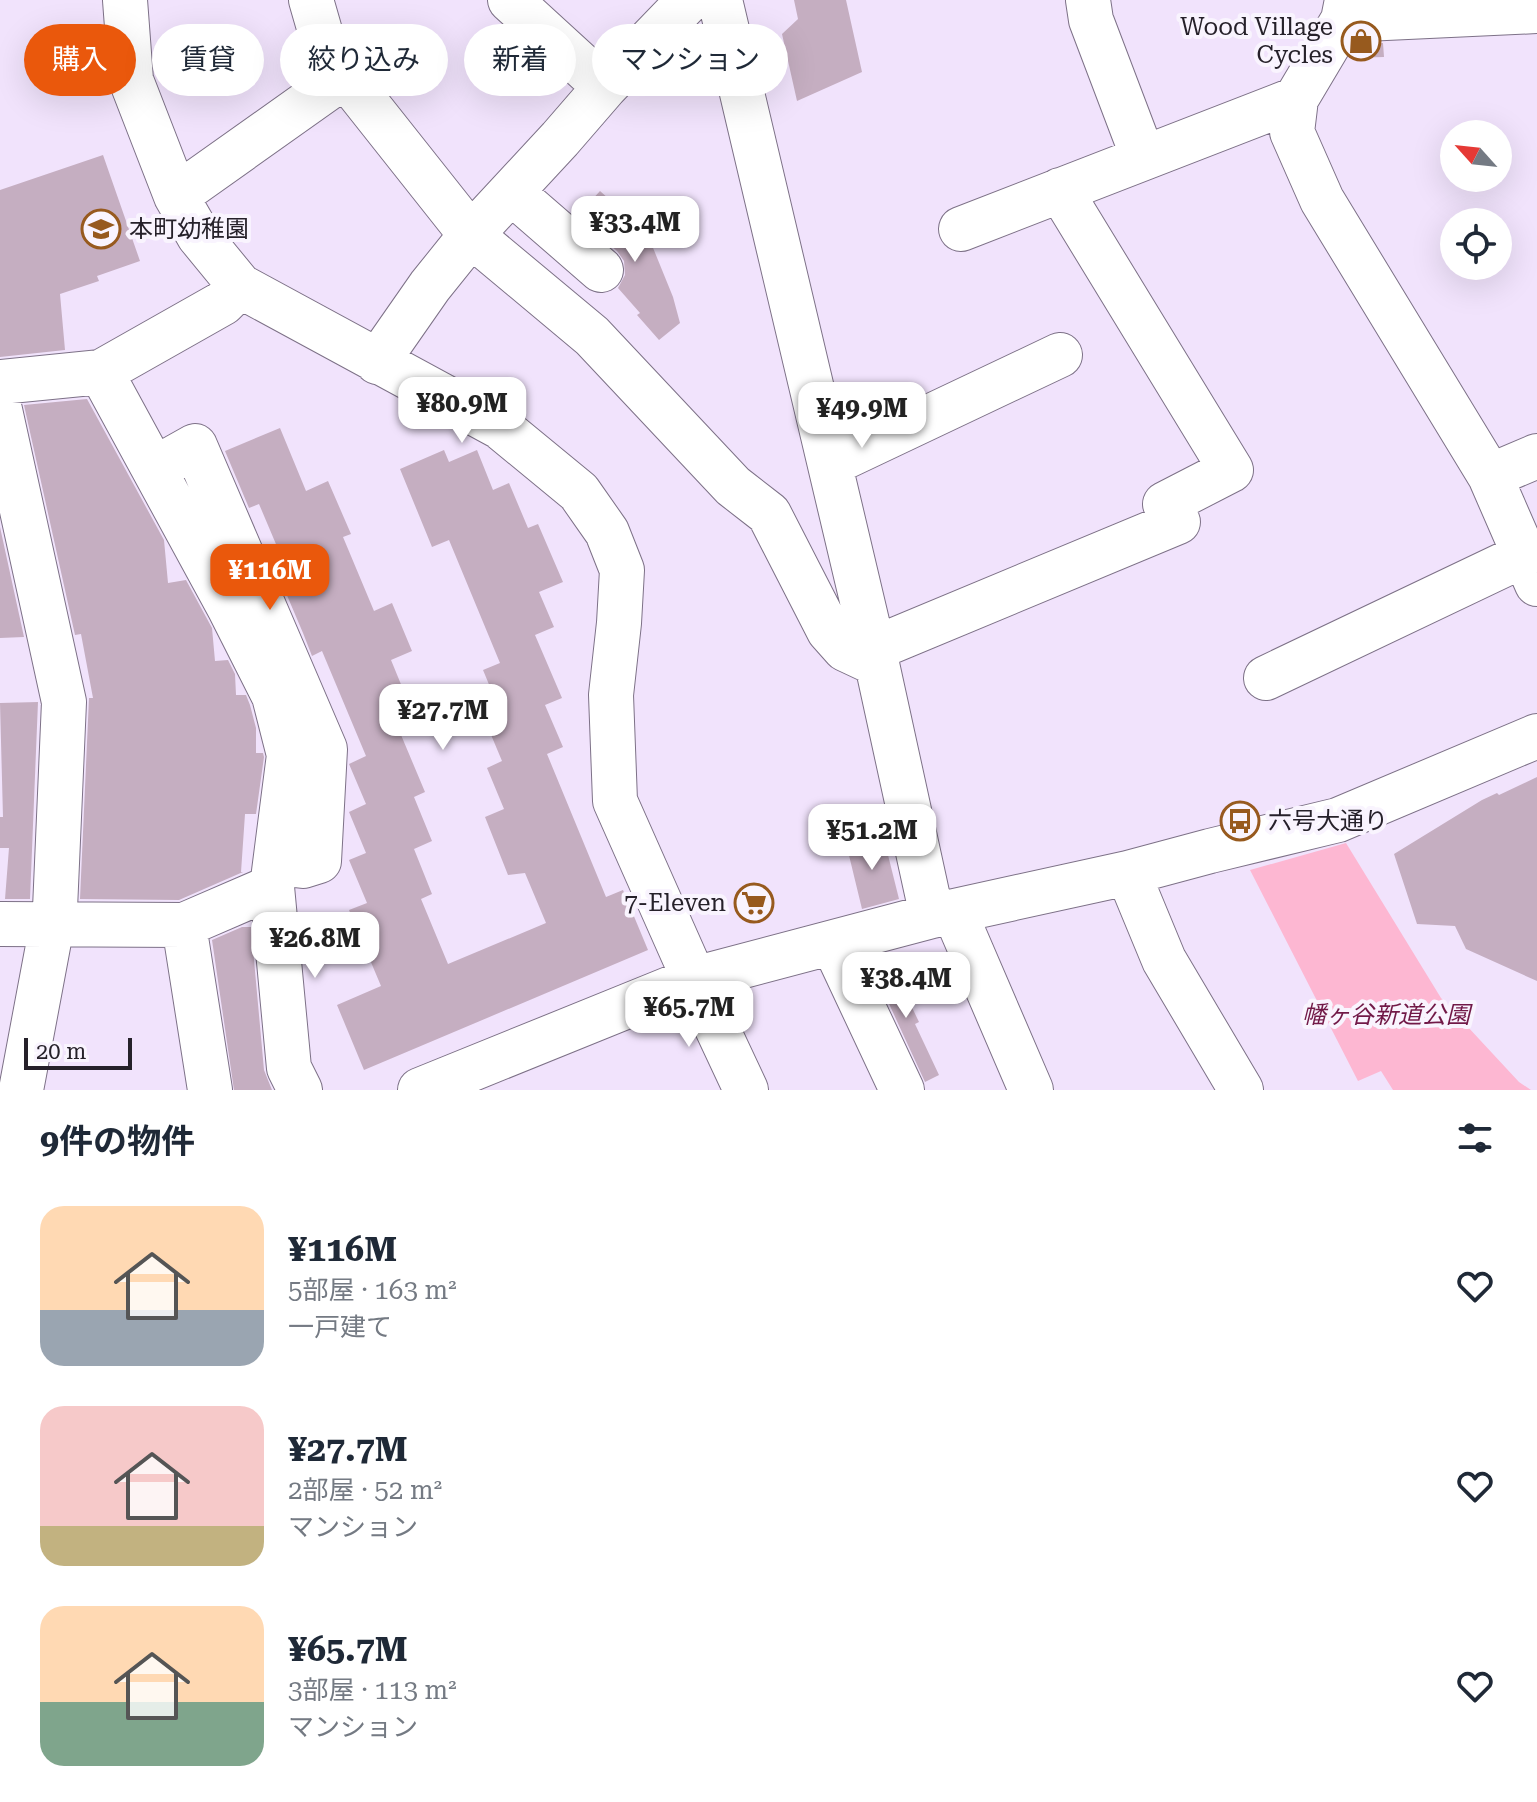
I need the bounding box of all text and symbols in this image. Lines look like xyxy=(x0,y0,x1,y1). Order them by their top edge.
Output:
place label: Wood Village Cycles xyxy=(1180,13,1333,69)
shop icon: Wood Village Cycles xyxy=(1340,20,1382,62)
chip: 購入 xyxy=(24,24,136,96)
chip: 賃貸 xyxy=(152,24,264,96)
chip: 絞り込み xyxy=(280,24,448,96)
chip: 新着 xyxy=(464,24,576,96)
chip: マンション xyxy=(592,24,788,96)
north arrow xyxy=(1440,120,1512,192)
map controls xyxy=(1440,120,1512,280)
pin: ¥33.4M xyxy=(570,196,700,264)
text: ¥33.4M xyxy=(589,207,681,237)
school or university icon: 本町幼稚園 xyxy=(80,208,122,250)
button: locate xyxy=(1440,208,1512,280)
place label: 本町幼稚園 xyxy=(129,215,249,243)
pin: ¥80.9M xyxy=(397,377,527,445)
pin: ¥49.9M xyxy=(797,382,927,450)
text: ¥80.9M xyxy=(416,388,508,418)
text: ¥49.9M xyxy=(816,393,908,423)
pin: ¥116M xyxy=(214,544,326,612)
text: ¥116M xyxy=(228,555,312,585)
pin: ¥27.7M xyxy=(378,684,508,752)
text: ¥27.7M xyxy=(397,695,489,725)
bus stop icon: 六号大通り xyxy=(1219,800,1261,842)
pin: ¥51.2M xyxy=(807,804,937,872)
place label: 六号大通り xyxy=(1268,807,1388,835)
text: ¥51.2M xyxy=(826,815,918,845)
supermarket icon: 7-Eleven xyxy=(733,882,775,924)
place label: 7-Eleven xyxy=(624,889,726,917)
pin: ¥26.8M xyxy=(250,912,380,980)
text: ¥26.8M xyxy=(269,923,361,953)
pin: ¥38.4M xyxy=(841,952,971,1020)
text: ¥38.4M xyxy=(860,963,952,993)
pin: ¥65.7M xyxy=(624,981,754,1049)
text: ¥65.7M xyxy=(643,992,735,1022)
park label: 幡ヶ谷新道公園 xyxy=(1302,1001,1473,1029)
scale bar xyxy=(24,1034,132,1070)
text: 20 m xyxy=(36,1039,86,1064)
icon: filters xyxy=(1453,1116,1497,1160)
text: 9件の物件 xyxy=(40,1121,195,1161)
text: ¥116M xyxy=(288,1229,397,1269)
icon: home xyxy=(104,1238,200,1334)
icon: heart xyxy=(1453,1264,1497,1308)
text: 5部屋 · 163 m² xyxy=(288,1275,457,1305)
text: 一戸建て xyxy=(288,1312,392,1342)
text: ¥27.7M xyxy=(288,1429,408,1469)
icon: home xyxy=(104,1438,200,1534)
icon: heart xyxy=(1453,1464,1497,1508)
text: 2部屋 · 52 m² xyxy=(288,1475,442,1505)
text: マンション xyxy=(288,1512,418,1542)
text: ¥65.7M xyxy=(288,1629,408,1669)
icon: home xyxy=(104,1638,200,1734)
icon: heart xyxy=(1453,1664,1497,1708)
text: 3部屋 · 113 m² xyxy=(288,1675,457,1705)
text: マンション xyxy=(288,1712,418,1742)

